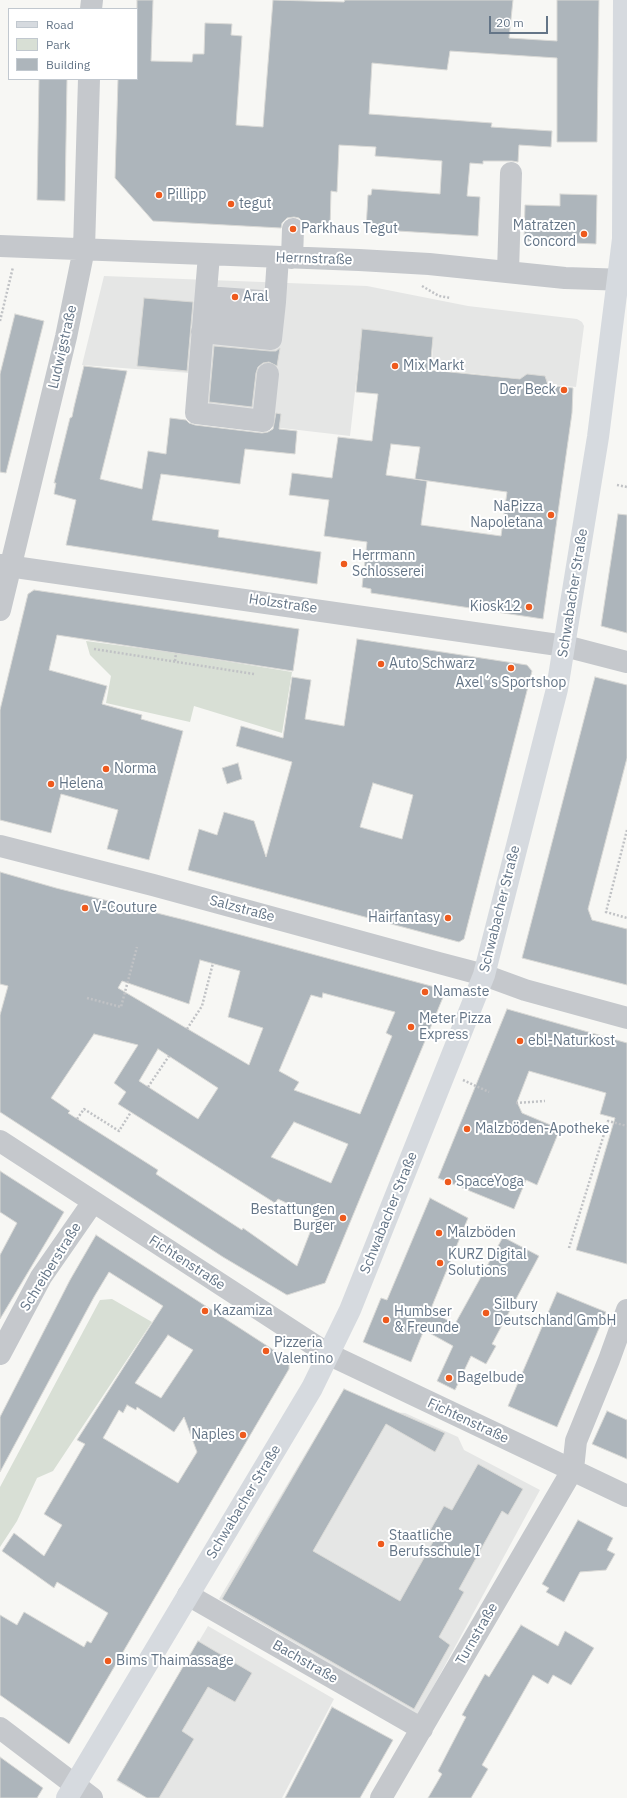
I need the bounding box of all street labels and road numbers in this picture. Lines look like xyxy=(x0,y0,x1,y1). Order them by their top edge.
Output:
street label: Herrnstraße xyxy=(275,249,353,269)
street label: Ludwigstraße xyxy=(45,303,81,391)
street label: Schwabacher Straße xyxy=(555,527,591,659)
street label: Holzstraße xyxy=(248,591,318,617)
street label: Schwabacher Straße xyxy=(476,844,524,974)
street label: Salzstraße xyxy=(208,892,276,926)
street label: Schwabacher Straße xyxy=(357,1150,421,1276)
street label: Schreiberstraße xyxy=(17,1220,85,1314)
street label: Fichtenstraße xyxy=(146,1232,228,1294)
street label: Fichtenstraße xyxy=(425,1395,511,1447)
street label: Schwabacher Straße xyxy=(203,1442,285,1562)
street label: Turnstraße xyxy=(452,1600,502,1668)
street label: Bachstraße xyxy=(269,1637,341,1687)

